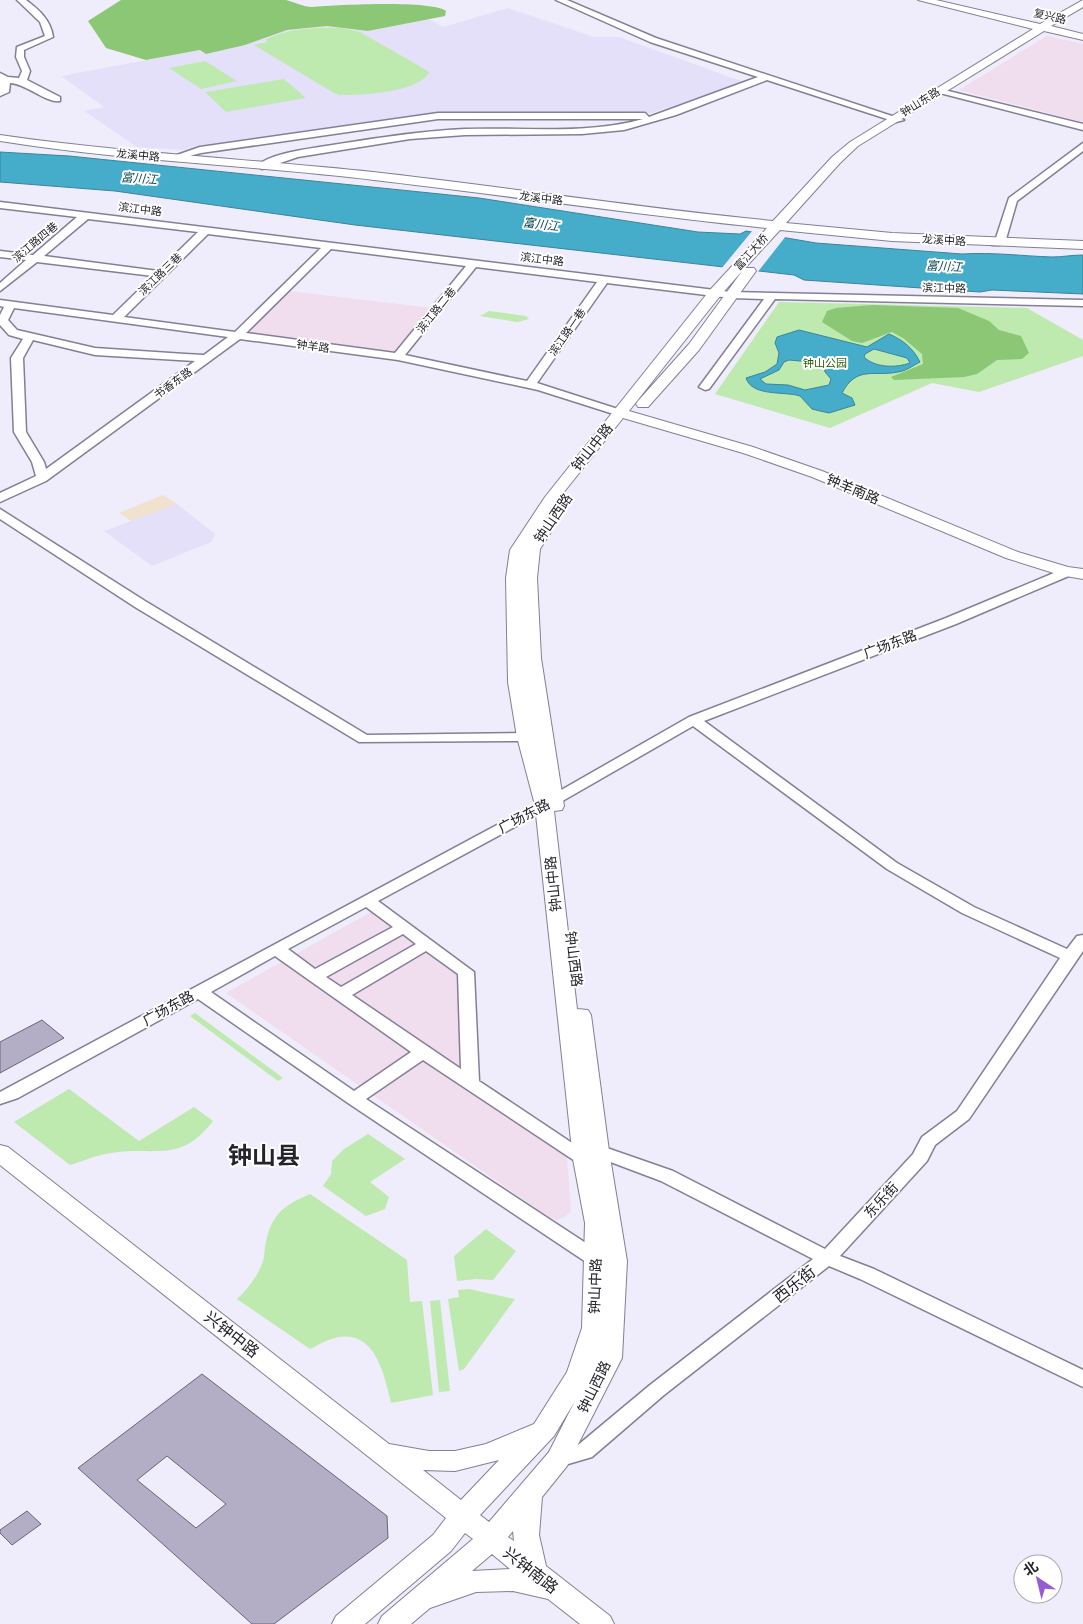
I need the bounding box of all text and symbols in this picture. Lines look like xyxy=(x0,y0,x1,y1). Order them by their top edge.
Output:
street label: 复兴路 xyxy=(1032,5,1068,27)
street label: 钟山东路 xyxy=(898,84,942,120)
street label: 龙溪中路 xyxy=(115,146,161,164)
water label: 富川江 xyxy=(121,169,159,187)
street label: 龙溪中路 xyxy=(518,188,564,208)
street label: 滨江中路 xyxy=(117,199,163,219)
water label: 富川江 xyxy=(522,214,562,234)
street label: 滨江路四巷 xyxy=(9,219,61,265)
street label: 富江大桥 xyxy=(731,231,771,273)
street label: 龙溪中路 xyxy=(922,231,966,249)
street label: 滨江中路 xyxy=(519,249,565,269)
street label: 滨江路三巷 xyxy=(135,250,185,298)
water label: 富川江 xyxy=(926,258,964,275)
street label: 滨江中路 xyxy=(922,281,966,295)
street label: 滨江路二巷 xyxy=(413,284,459,336)
street label: 滨江路一巷 xyxy=(545,305,589,359)
street label: 钟羊路 xyxy=(296,337,330,355)
park label: 钟山公园 xyxy=(803,356,847,370)
street label: 书香东路 xyxy=(151,364,195,402)
street label: 钟山中路 xyxy=(567,420,617,474)
street label: 钟羊南路 xyxy=(824,470,882,508)
street label: 钟山西路 xyxy=(530,490,576,546)
street label: 广场东路 xyxy=(861,626,919,662)
street label: 广场东路 xyxy=(495,795,553,837)
street label: 钟山中路 xyxy=(541,855,565,913)
street label: 钟山西路 xyxy=(562,930,586,988)
street label: 广场东路 xyxy=(139,987,197,1029)
district label: 钟山县 xyxy=(228,1140,300,1170)
street label: 东乐街 xyxy=(860,1179,902,1221)
street label: 钟山中路 xyxy=(585,1258,605,1314)
street label: 西乐街 xyxy=(769,1261,819,1307)
street label: 兴钟中路 xyxy=(201,1306,263,1362)
street label: 钟山西路 xyxy=(574,1358,614,1416)
street label: 兴钟南路 xyxy=(500,1542,562,1598)
north arrow xyxy=(1013,1554,1063,1604)
text: 北 xyxy=(1020,1557,1041,1580)

